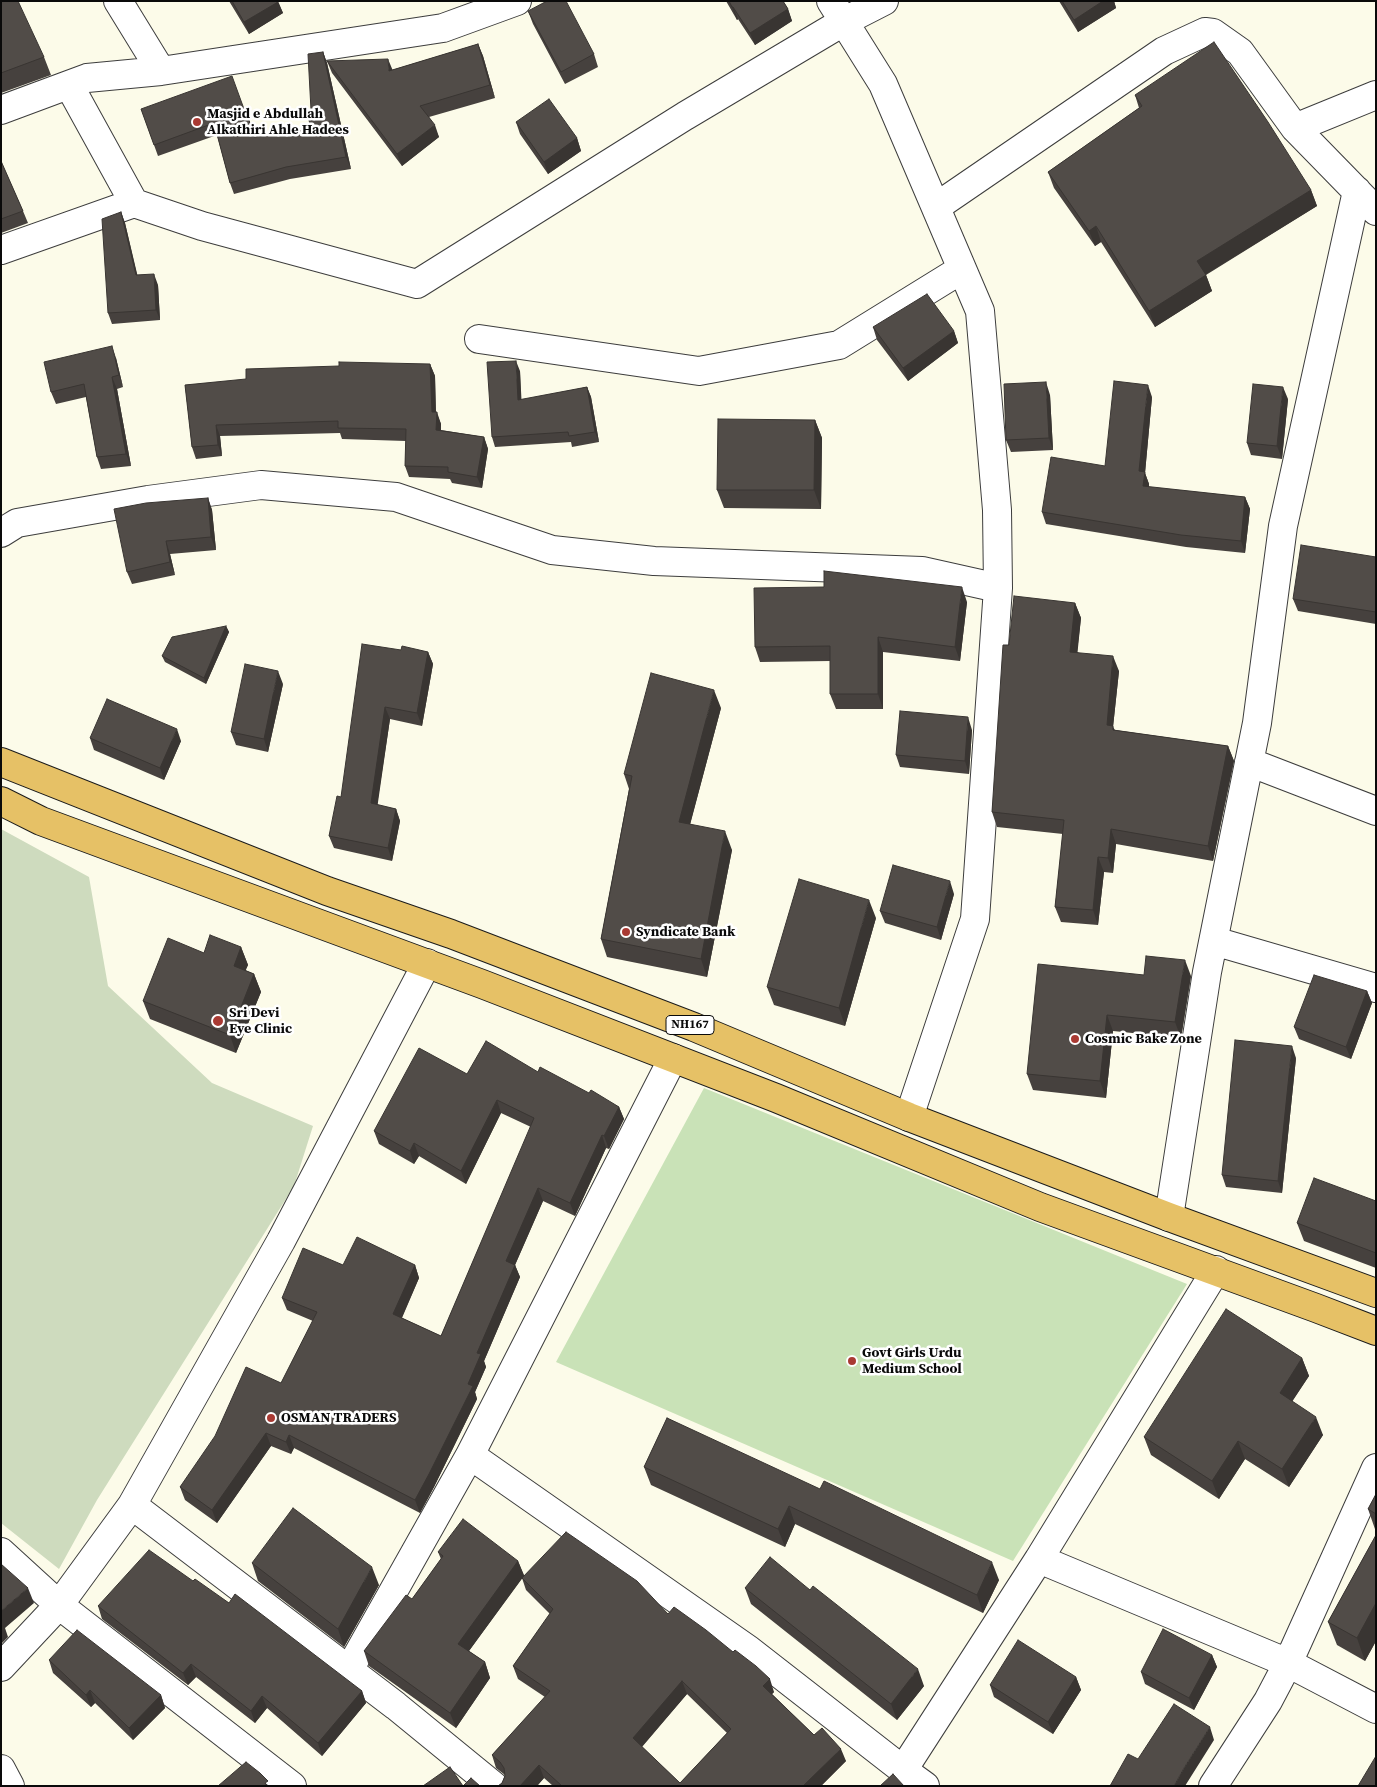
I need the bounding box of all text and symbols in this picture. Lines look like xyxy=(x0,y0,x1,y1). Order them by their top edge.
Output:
place label: Masjid e Abdullah Alkathiri Ahle Hadees xyxy=(207,106,349,138)
marker: Masjid e Abdullah Alkathiri Ahle Hadees xyxy=(191,116,203,128)
place label: Syndicate Bank xyxy=(636,924,735,940)
marker: Syndicate Bank xyxy=(620,926,632,938)
place label: Sri Devi Eye Clinic xyxy=(229,1005,292,1038)
marker: Sri Devi Eye Clinic xyxy=(211,1014,225,1028)
road number: NH167 xyxy=(666,1016,714,1034)
place label: Cosmic Bake Zone xyxy=(1085,1031,1202,1047)
marker: Cosmic Bake Zone xyxy=(1069,1033,1081,1045)
place label: Govt Girls Urdu Medium School xyxy=(862,1345,962,1378)
marker: Govt Girls Urdu Medium School xyxy=(846,1355,858,1367)
place label: OSMAN TRADERS xyxy=(281,1410,396,1426)
marker: OSMAN TRADERS xyxy=(265,1412,277,1424)

